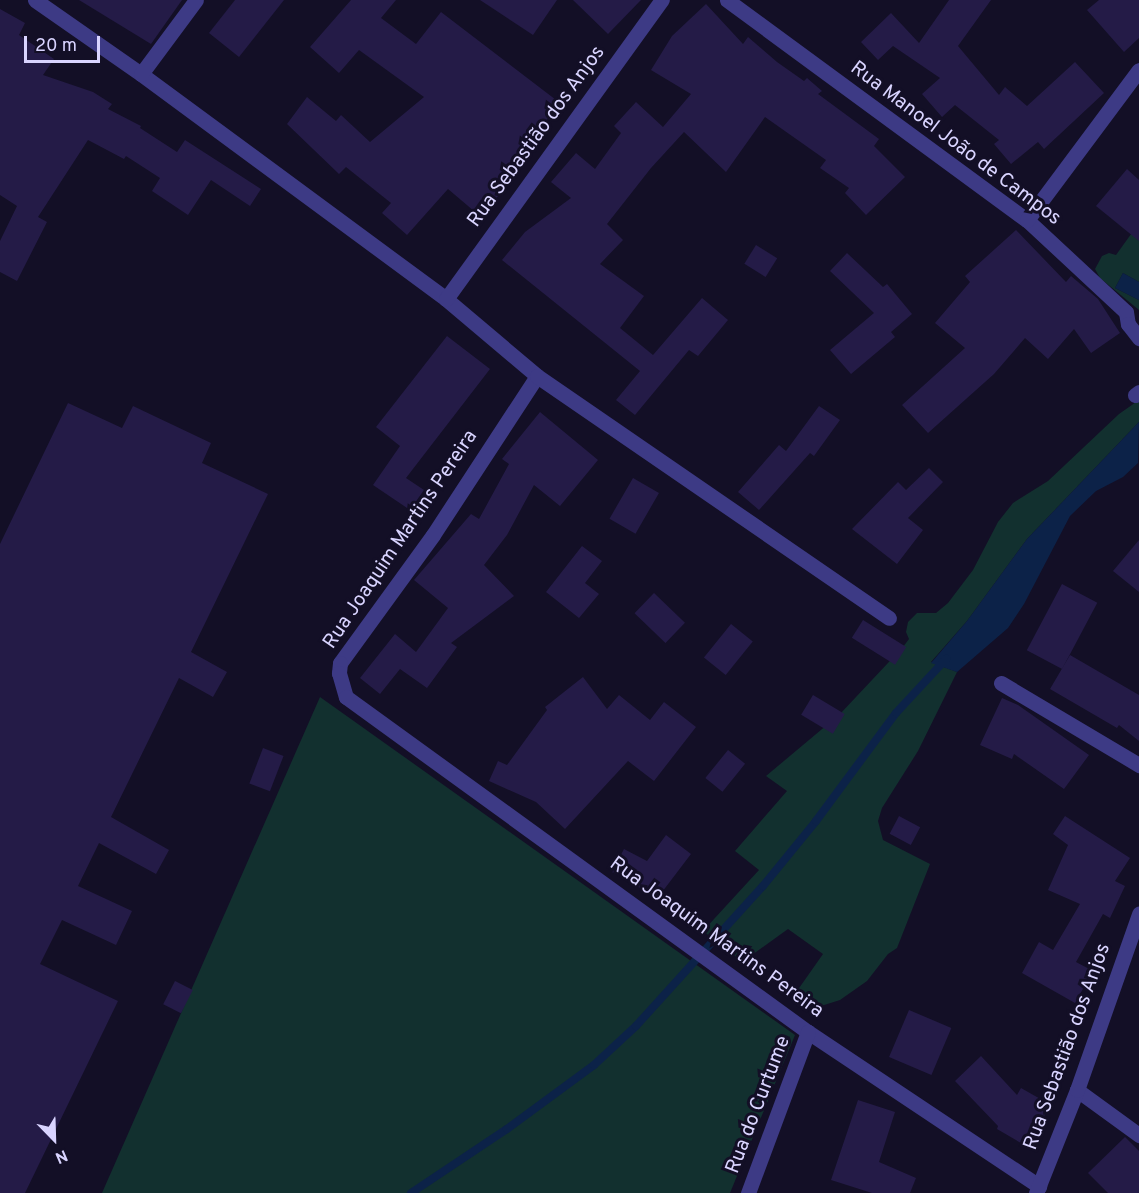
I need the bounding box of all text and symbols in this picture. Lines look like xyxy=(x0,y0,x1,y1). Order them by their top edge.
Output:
scale bar xyxy=(27,24,104,62)
text: 20 m xyxy=(35,35,77,58)
street label: Rua Sebastião dos Anjos xyxy=(463,41,611,233)
street label: Rua Manoel João de Campos xyxy=(845,57,1065,231)
street label: Rua Joaquim Martins Pereira xyxy=(319,426,483,654)
street label: Rua Joaquim Martins Pereira xyxy=(604,852,828,1024)
street label: Rua Sebastião dos Anjos xyxy=(1019,940,1117,1154)
street label: Rua do Curtume xyxy=(722,1033,796,1177)
north arrow xyxy=(24,1109,84,1169)
text: N xyxy=(52,1144,70,1167)

